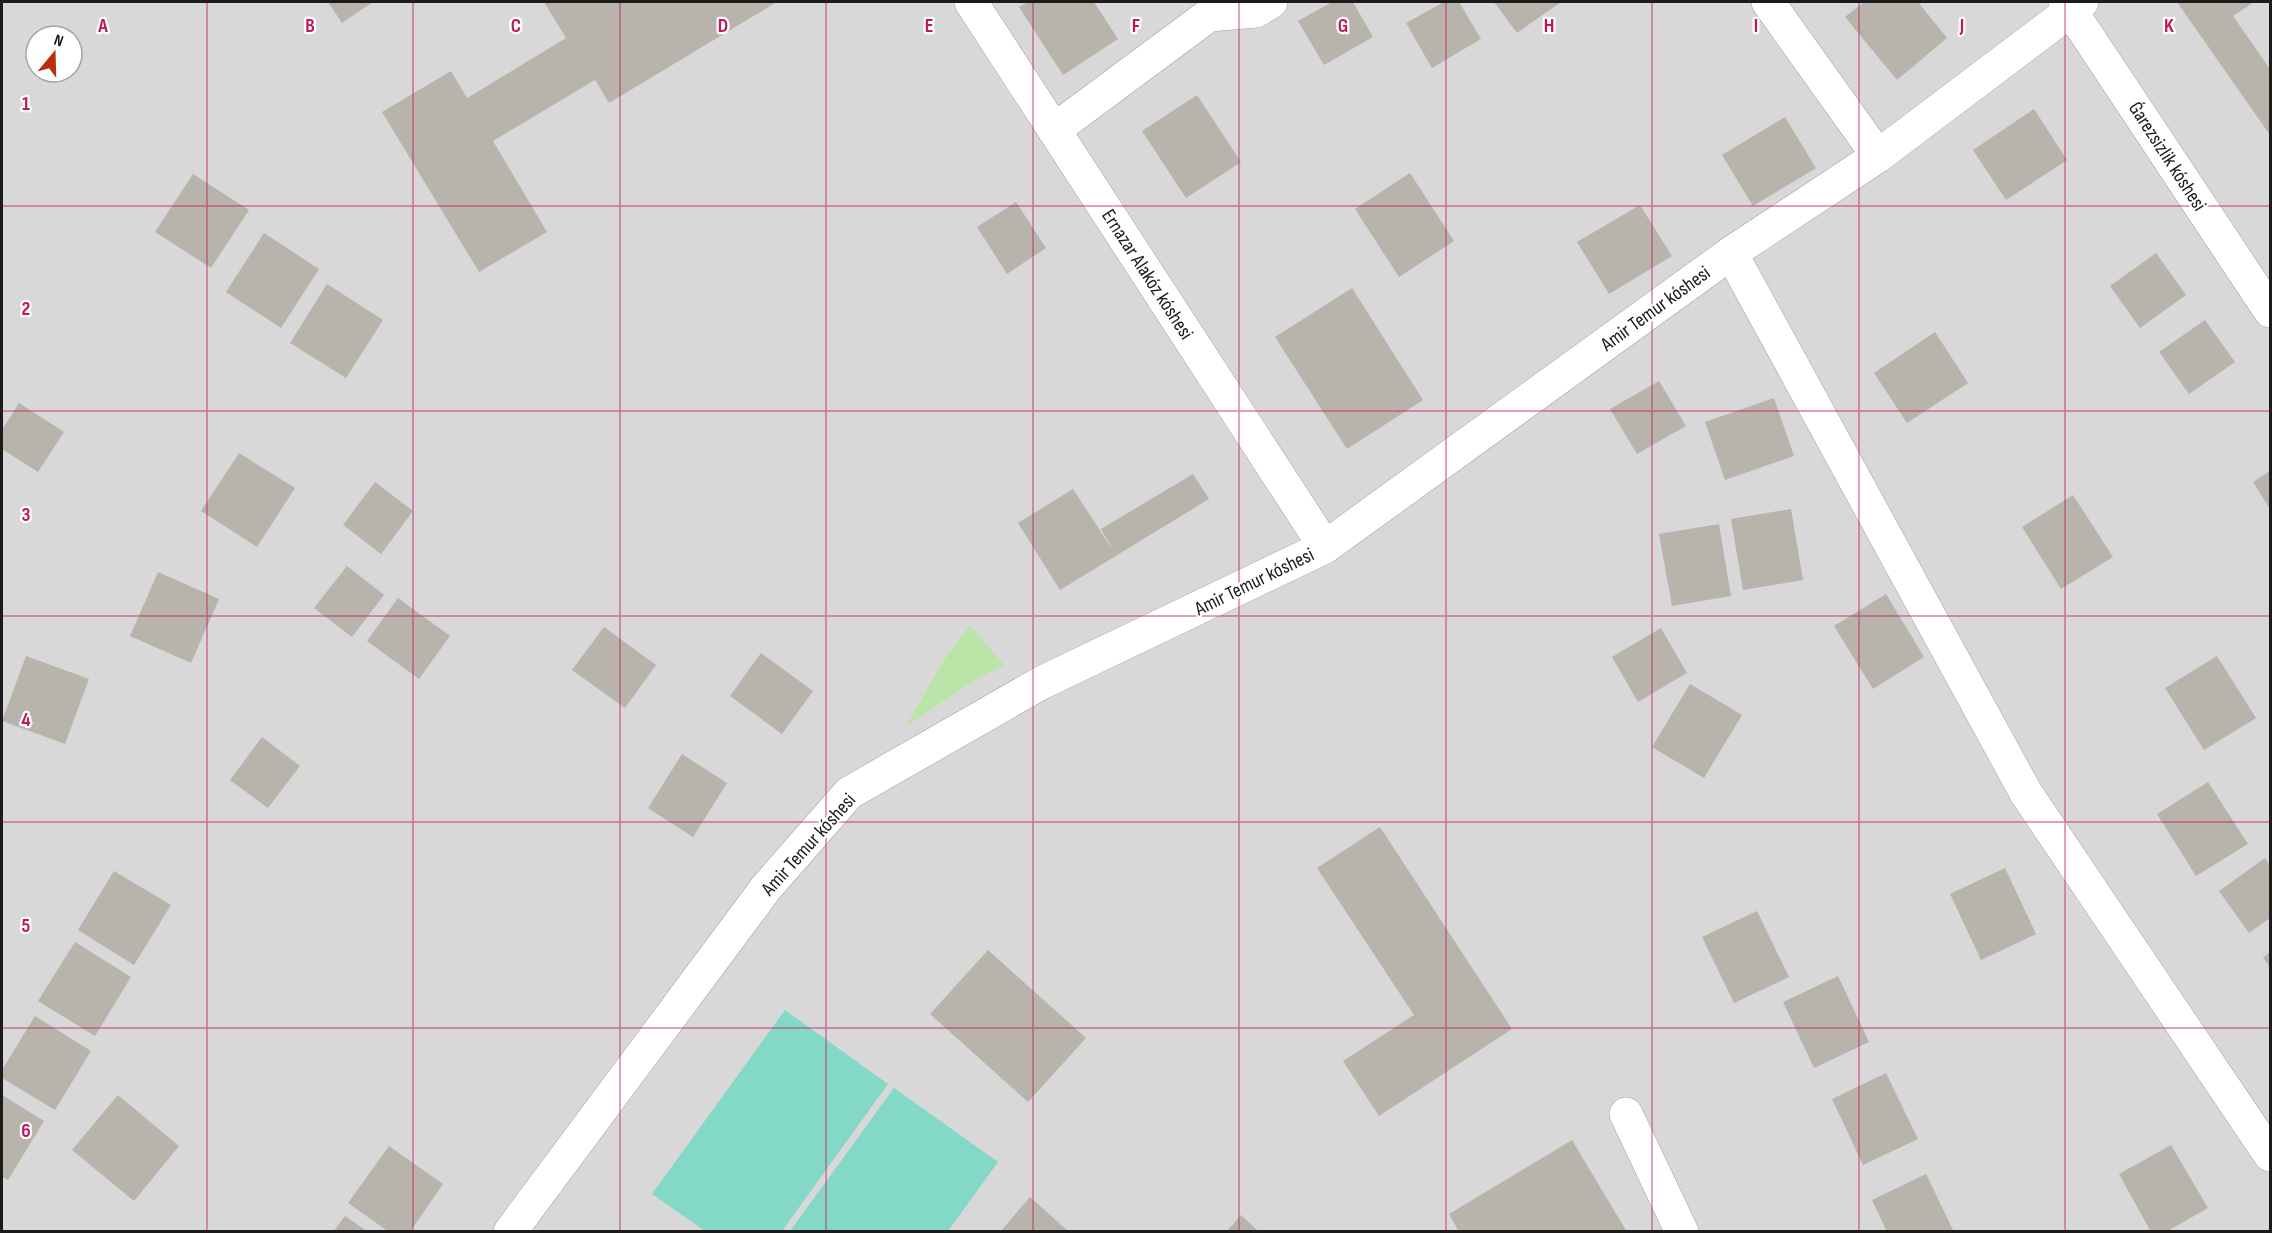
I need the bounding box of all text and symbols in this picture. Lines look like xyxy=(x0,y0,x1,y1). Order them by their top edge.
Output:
text: A xyxy=(97,14,108,38)
text: B xyxy=(305,14,315,38)
text: C xyxy=(511,14,521,38)
text: D xyxy=(718,14,728,38)
text: E xyxy=(925,14,933,38)
text: F xyxy=(1132,14,1140,38)
text: G xyxy=(1338,14,1348,38)
text: H xyxy=(1544,14,1554,38)
text: I xyxy=(1754,14,1758,38)
text: J xyxy=(1959,14,1964,38)
text: K xyxy=(2164,14,2174,38)
north arrow xyxy=(24,24,84,84)
text: N xyxy=(51,31,66,52)
text: 1 xyxy=(22,92,30,116)
street label: Ǵarezsizlik kóshesi xyxy=(2123,97,2211,216)
street label: Ernazar Alakóz kóshesi xyxy=(1096,205,1198,344)
street label: Amir Temur kóshesi xyxy=(1595,261,1715,357)
text: 2 xyxy=(22,297,30,321)
text: 3 xyxy=(22,503,31,527)
street label: Amir Temur kóshesi xyxy=(1190,543,1318,622)
text: 4 xyxy=(21,708,31,732)
street label: Amir Temur kóshesi xyxy=(756,788,861,902)
text: 5 xyxy=(22,914,31,938)
text: 6 xyxy=(21,1119,31,1143)

